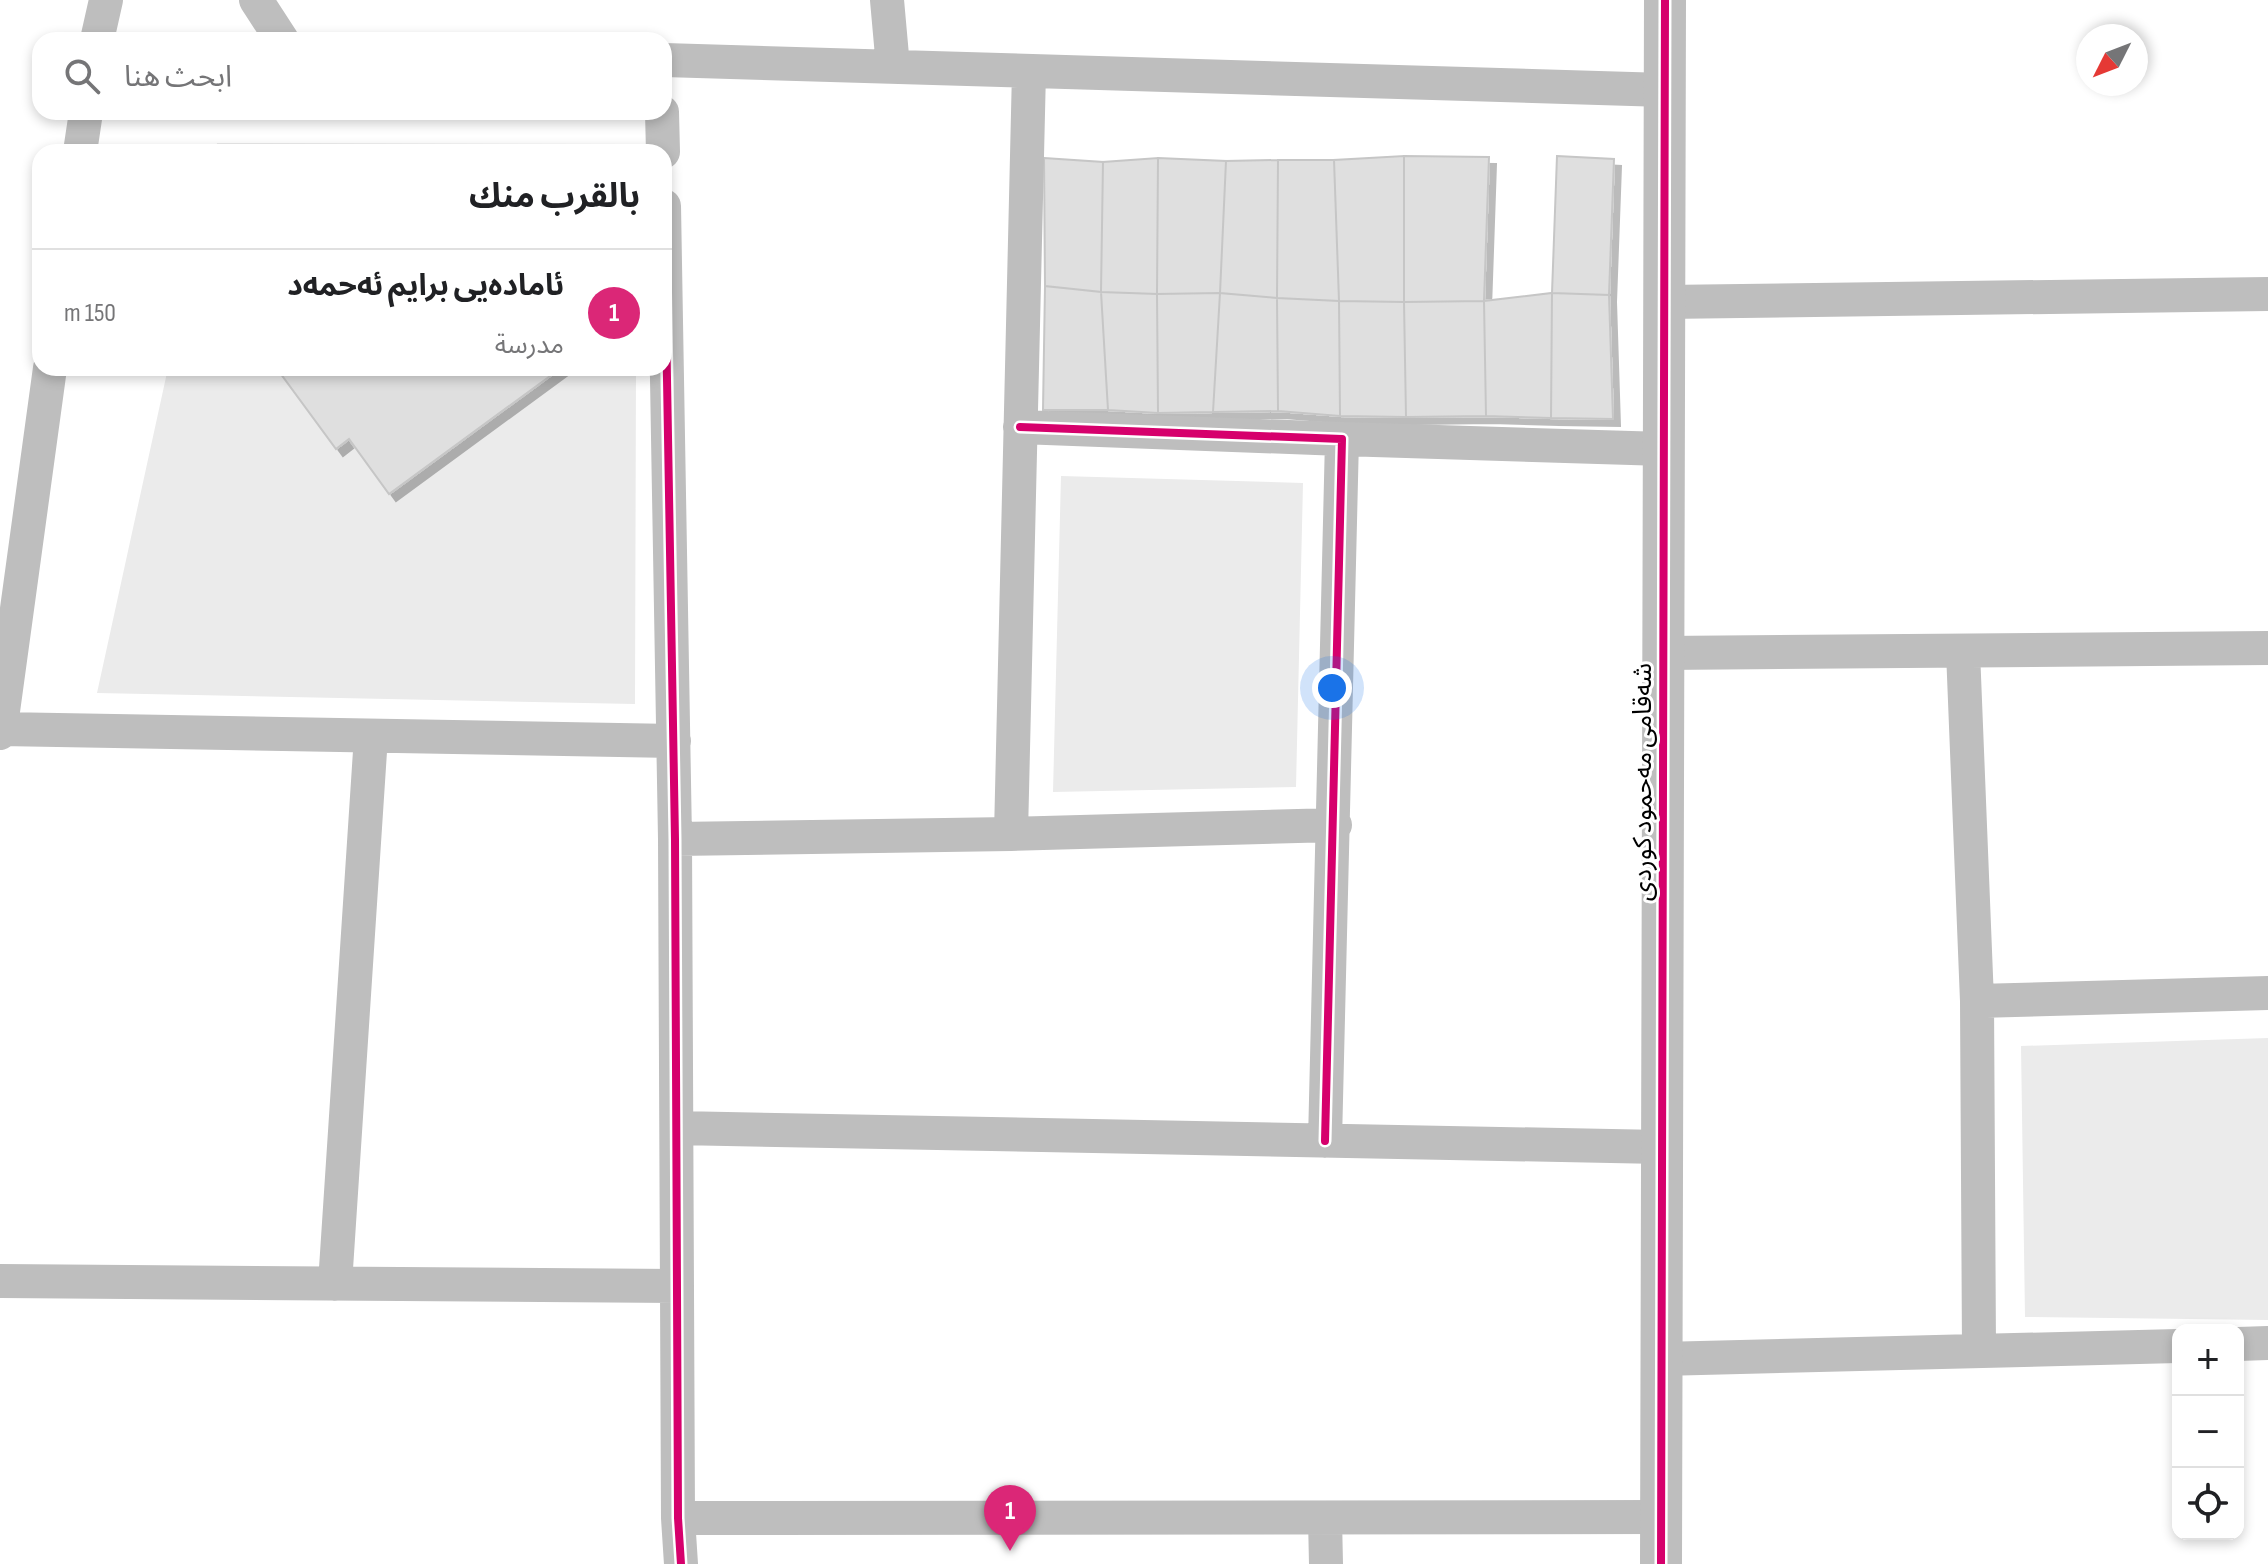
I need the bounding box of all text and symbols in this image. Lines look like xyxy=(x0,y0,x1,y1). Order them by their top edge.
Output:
north arrow xyxy=(2076,24,2148,96)
search box xyxy=(32,32,672,120)
icon: search xyxy=(60,54,104,98)
text: ابحث هنا xyxy=(124,59,232,95)
text: بالقرب منك xyxy=(469,176,640,217)
text: ئامادەیی برایم ئەحمەد xyxy=(287,268,564,304)
text: 150 m xyxy=(64,298,116,329)
text: 1 xyxy=(609,298,619,329)
text: مدرسة xyxy=(495,330,564,361)
street label: شەقامی مەحمود کوردی xyxy=(1628,663,1659,901)
your location xyxy=(1312,668,1352,708)
map controls xyxy=(2172,1324,2244,1540)
button: + xyxy=(2172,1324,2244,1396)
button: − xyxy=(2172,1396,2244,1468)
button: locate xyxy=(2172,1468,2244,1540)
pin: 1 xyxy=(984,1485,1036,1551)

